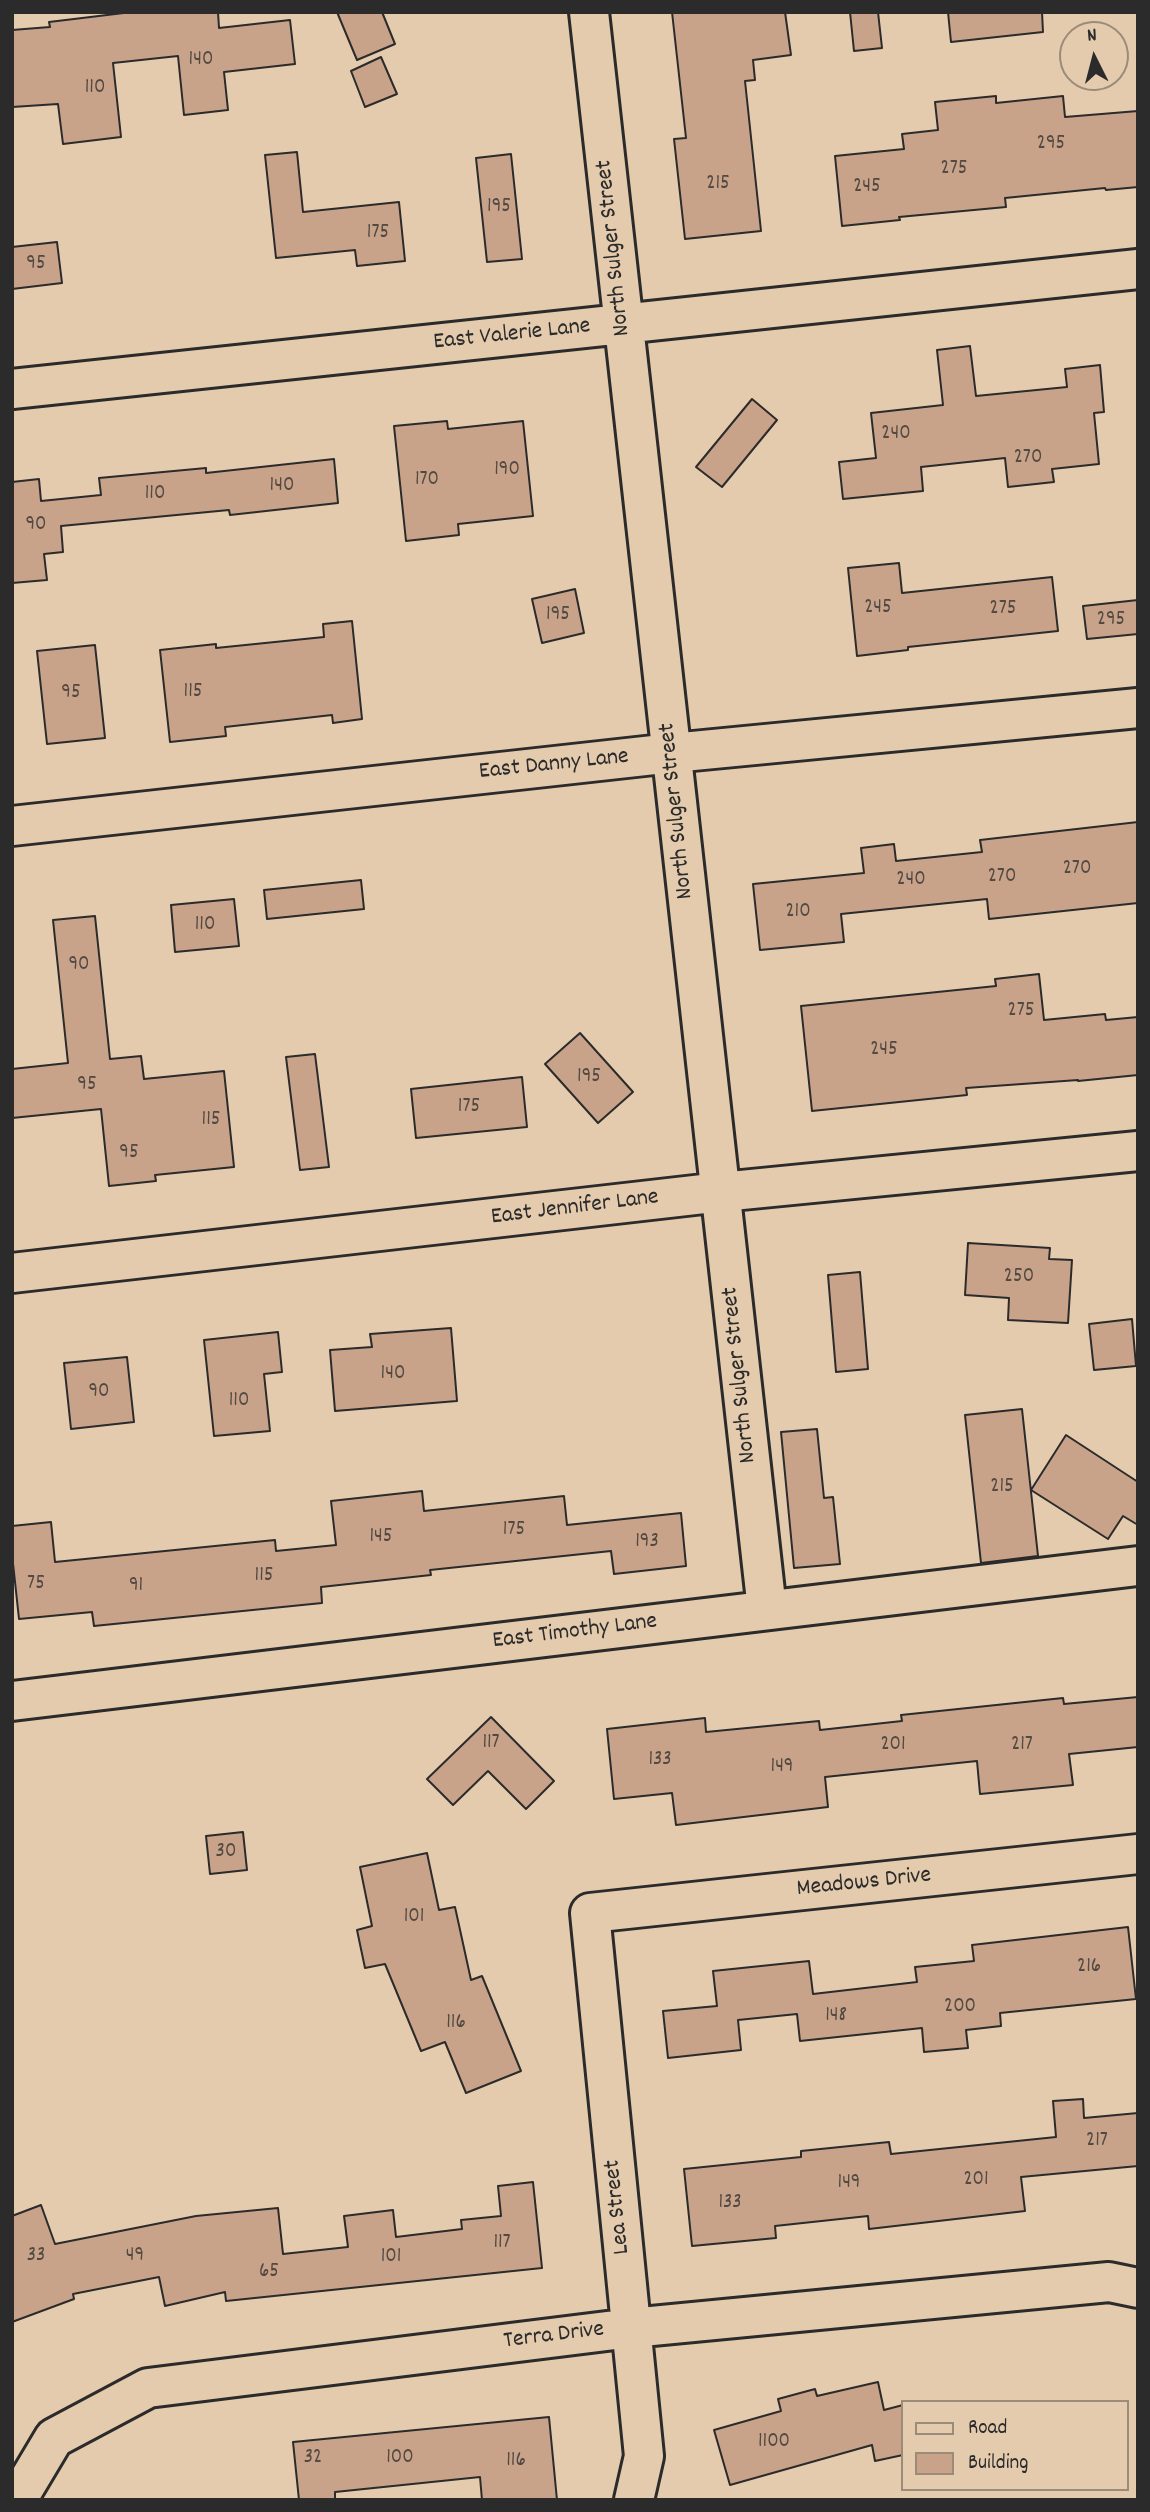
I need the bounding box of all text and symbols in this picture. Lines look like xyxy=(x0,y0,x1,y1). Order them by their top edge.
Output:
north arrow xyxy=(1059,21,1129,91)
text: N xyxy=(1086,23,1098,51)
house number: 140 xyxy=(189,48,213,74)
house number: 110 xyxy=(85,76,105,102)
house number: 295 xyxy=(1037,132,1065,158)
house number: 275 xyxy=(941,157,967,183)
street label: North Sulger Street xyxy=(591,158,639,338)
house number: 215 xyxy=(706,172,730,198)
house number: 245 xyxy=(853,175,881,201)
house number: 195 xyxy=(487,195,511,221)
house number: 175 xyxy=(367,221,389,247)
house number: 95 xyxy=(26,252,46,278)
street label: East Valerie Lane xyxy=(432,313,592,359)
house number: 240 xyxy=(881,422,911,448)
house number: 270 xyxy=(1014,446,1042,472)
house number: 190 xyxy=(494,458,520,484)
house number: 170 xyxy=(415,468,439,494)
house number: 140 xyxy=(270,474,294,500)
house number: 110 xyxy=(145,482,165,508)
house number: 90 xyxy=(25,513,47,539)
house number: 245 xyxy=(864,596,892,622)
house number: 275 xyxy=(990,597,1016,623)
house number: 195 xyxy=(546,603,570,629)
house number: 295 xyxy=(1097,608,1125,634)
house number: 115 xyxy=(184,680,202,706)
house number: 95 xyxy=(61,681,81,707)
street label: North Sulger Street xyxy=(654,721,702,901)
street label: East Danny Lane xyxy=(478,744,630,788)
house number: 270 xyxy=(1063,857,1091,883)
house number: 270 xyxy=(988,865,1016,891)
house number: 240 xyxy=(896,868,926,894)
house number: 210 xyxy=(785,900,811,926)
house number: 110 xyxy=(195,913,215,939)
house number: 90 xyxy=(68,953,90,979)
house number: 275 xyxy=(1008,999,1034,1025)
house number: 245 xyxy=(870,1038,898,1064)
house number: 195 xyxy=(577,1065,601,1091)
house number: 95 xyxy=(77,1073,97,1099)
house number: 175 xyxy=(458,1095,480,1121)
house number: 115 xyxy=(202,1108,220,1134)
house number: 95 xyxy=(119,1141,139,1167)
street label: East Jennifer Lane xyxy=(490,1184,660,1234)
house number: 250 xyxy=(1004,1265,1034,1291)
street label: North Sulger Street xyxy=(717,1285,765,1465)
house number: 140 xyxy=(381,1362,405,1388)
house number: 90 xyxy=(88,1380,110,1406)
house number: 110 xyxy=(229,1389,249,1415)
house number: 215 xyxy=(990,1475,1014,1501)
house number: 175 xyxy=(503,1518,525,1544)
house number: 145 xyxy=(369,1525,393,1551)
house number: 193 xyxy=(635,1530,659,1556)
house number: 115 xyxy=(255,1564,273,1590)
house number: 75 xyxy=(27,1572,45,1598)
house number: 91 xyxy=(129,1574,143,1600)
street label: East Timothy Lane xyxy=(491,1609,659,1657)
house number: 117 xyxy=(482,1731,500,1757)
house number: 201 xyxy=(880,1733,906,1759)
house number: 217 xyxy=(1011,1733,1033,1759)
house number: 133 xyxy=(648,1748,672,1774)
house number: 149 xyxy=(771,1755,793,1781)
house number: 30 xyxy=(216,1840,236,1866)
street label: Meadows Drive xyxy=(795,1863,933,1905)
house number: 101 xyxy=(404,1905,424,1931)
house number: 216 xyxy=(1077,1955,1101,1981)
house number: 200 xyxy=(944,1995,976,2021)
house number: 148 xyxy=(825,2004,847,2030)
house number: 116 xyxy=(446,2011,466,2037)
house number: 217 xyxy=(1086,2129,1108,2155)
street label: Lea Street xyxy=(600,2158,638,2256)
house number: 201 xyxy=(963,2168,989,2194)
house number: 149 xyxy=(838,2171,860,2197)
house number: 133 xyxy=(718,2191,742,2217)
house number: 117 xyxy=(493,2231,511,2257)
house number: 33 xyxy=(27,2244,45,2270)
house number: 49 xyxy=(126,2244,144,2270)
house number: 101 xyxy=(381,2245,401,2271)
house number: 65 xyxy=(259,2260,279,2286)
street label: Terra Drive xyxy=(502,2317,606,2357)
legend xyxy=(902,2400,1129,2491)
text: Road xyxy=(968,2414,1007,2444)
house number: 1100 xyxy=(758,2430,790,2456)
house number: 32 xyxy=(304,2446,322,2472)
house number: 100 xyxy=(386,2446,414,2472)
house number: 116 xyxy=(506,2449,526,2475)
text: Building xyxy=(968,2449,1028,2479)

